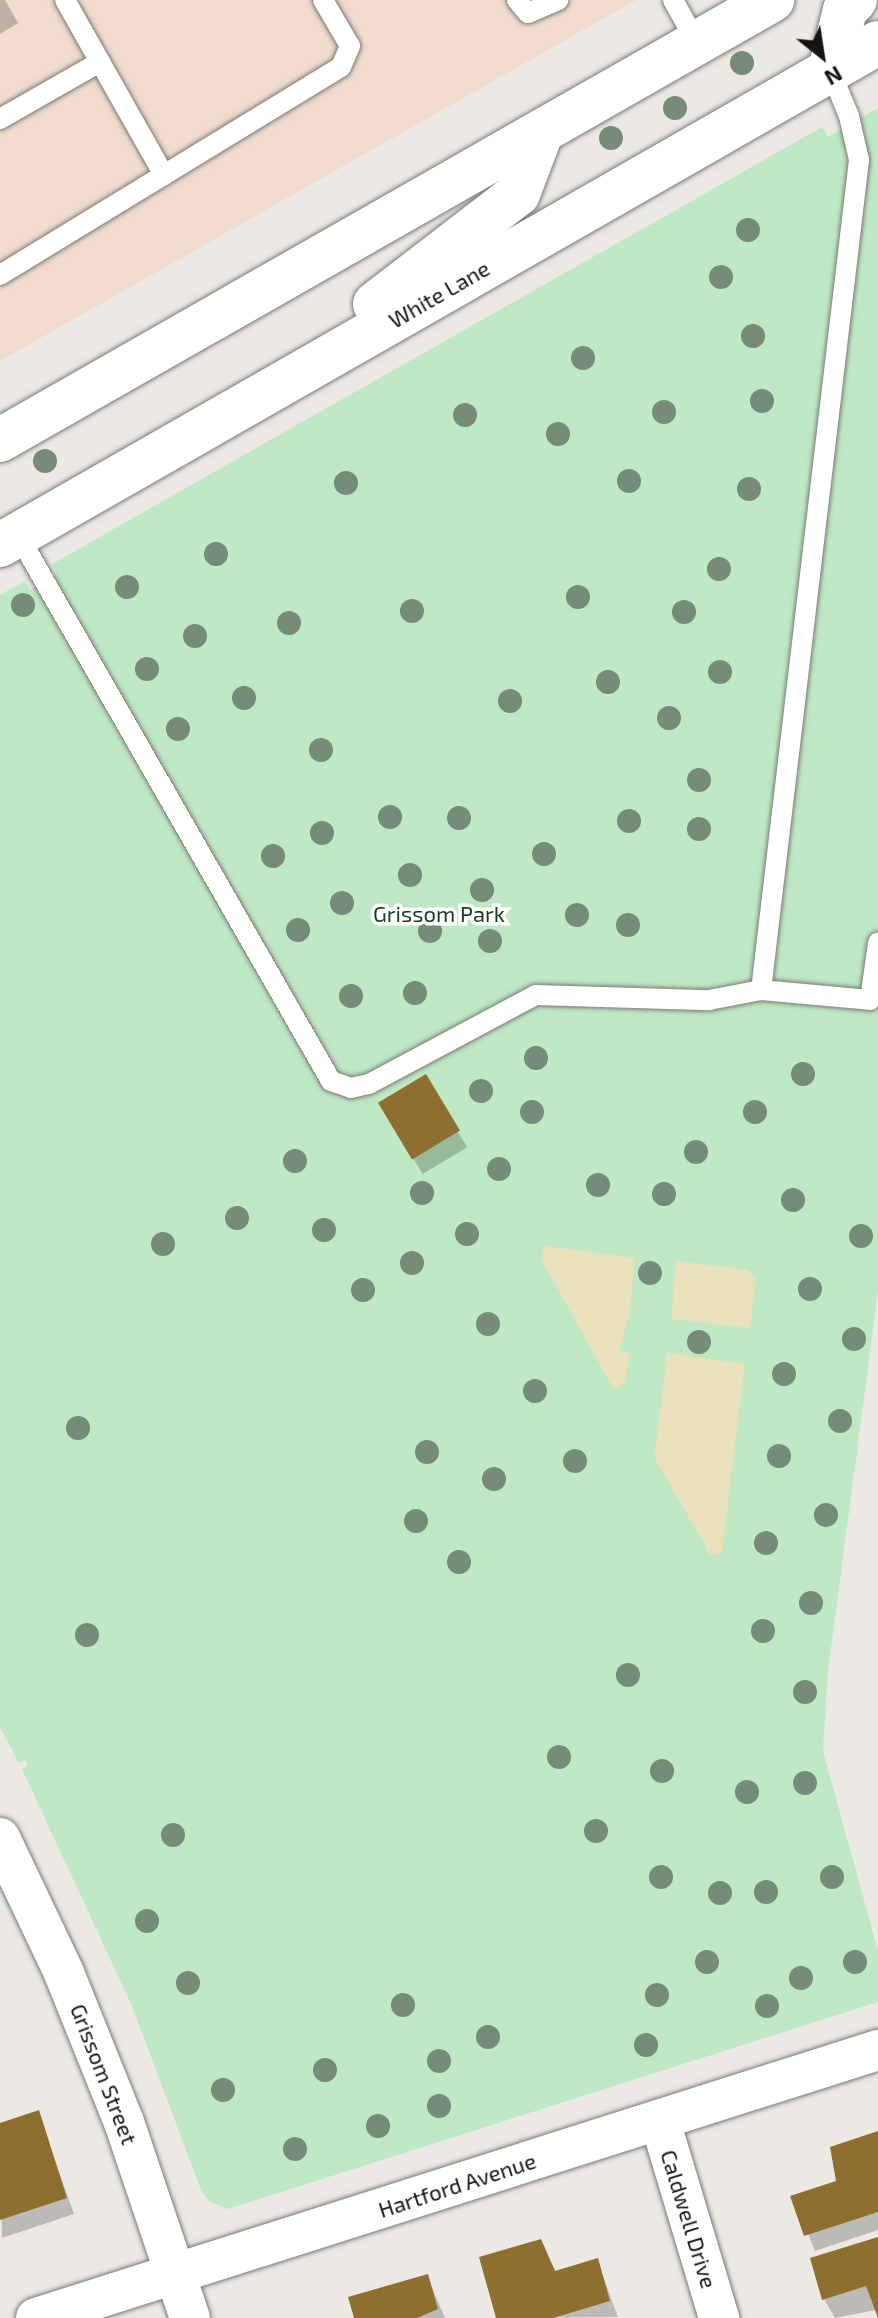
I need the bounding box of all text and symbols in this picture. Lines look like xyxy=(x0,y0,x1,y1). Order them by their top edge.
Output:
north arrow xyxy=(782,16,862,96)
text: N xyxy=(821,62,847,92)
street label: White Lane xyxy=(384,255,494,333)
park label: Grissom Park xyxy=(373,901,505,927)
street label: Grissom Street xyxy=(65,2000,143,2148)
street label: Caldwell Drive xyxy=(655,2146,723,2292)
street label: Hartford Avenue xyxy=(375,2147,539,2223)

